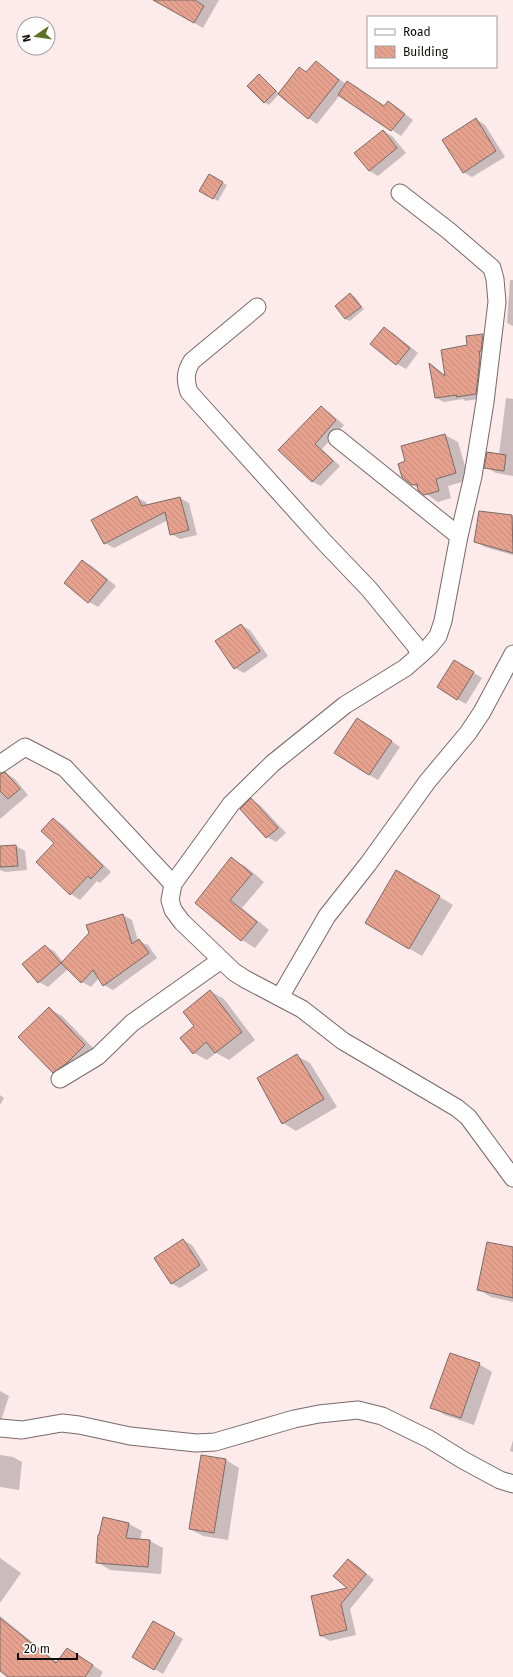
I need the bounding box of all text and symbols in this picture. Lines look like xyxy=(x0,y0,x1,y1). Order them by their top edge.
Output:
north arrow xyxy=(16,16,56,56)
legend xyxy=(367,16,497,68)
text: Road xyxy=(403,25,431,39)
text: N xyxy=(20,33,34,43)
text: Building xyxy=(403,45,449,59)
scale bar xyxy=(18,1635,77,1661)
text: 20 m xyxy=(24,1642,50,1656)

